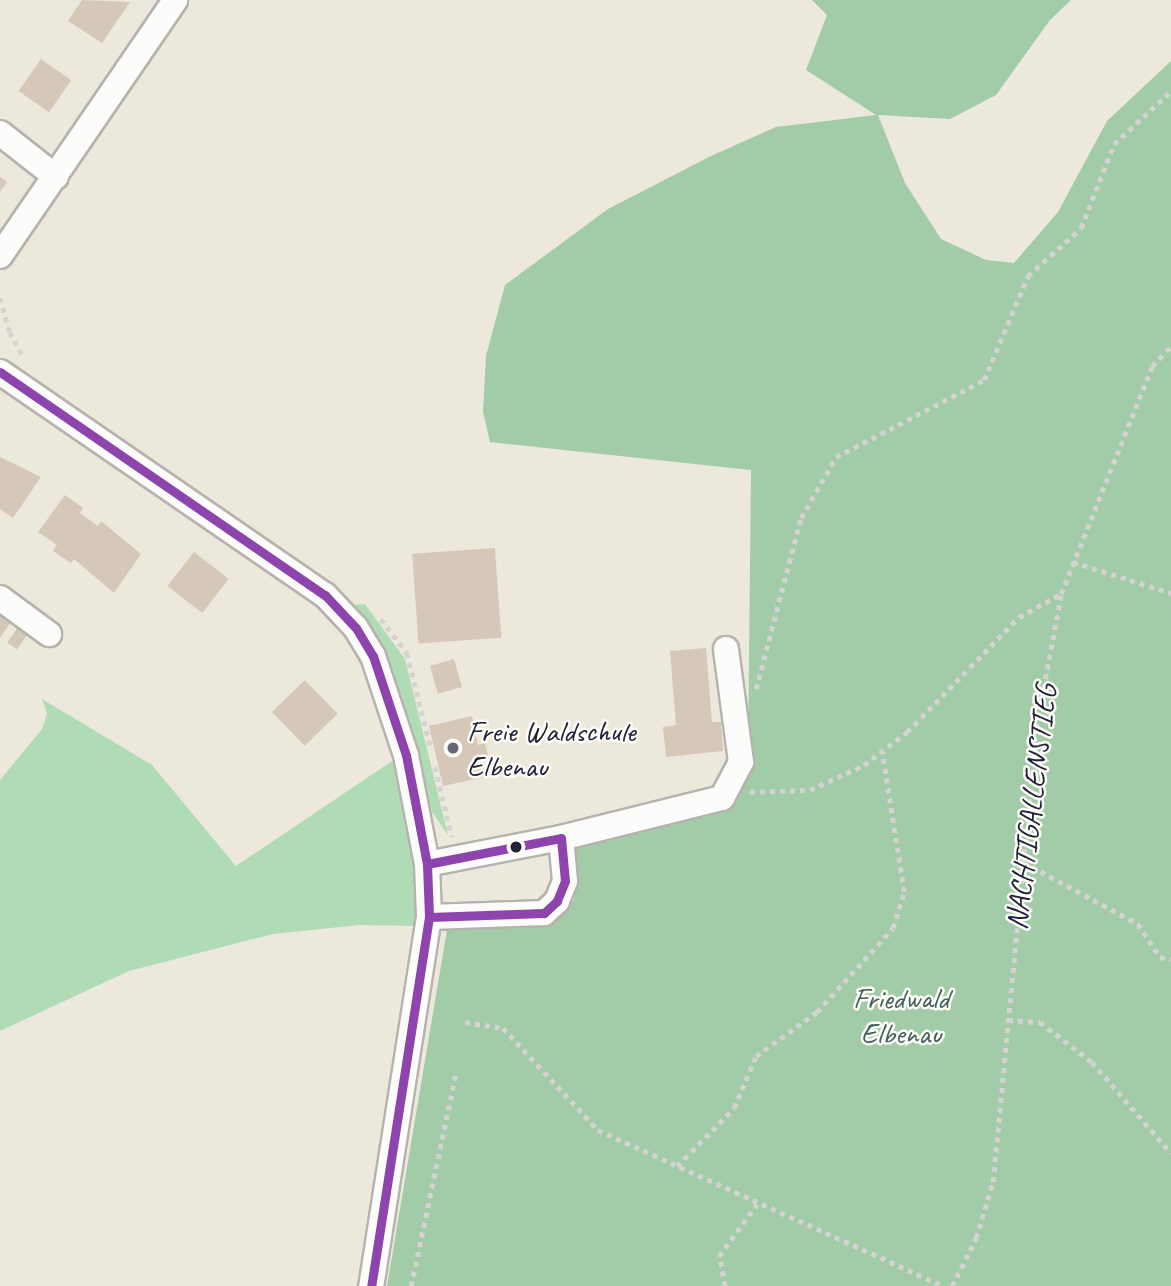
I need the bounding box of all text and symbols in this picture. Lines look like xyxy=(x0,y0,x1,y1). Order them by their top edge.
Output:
street label: NACHTIGALLENSTIEG xyxy=(998,682,1064,932)
place label: Freie Waldschule Elbenau xyxy=(467,713,635,784)
marker: Freie Waldschule Elbenau xyxy=(445,740,461,756)
unlabelled marker xyxy=(509,840,523,854)
park label: Friedwald Elbenau xyxy=(853,980,949,1050)

